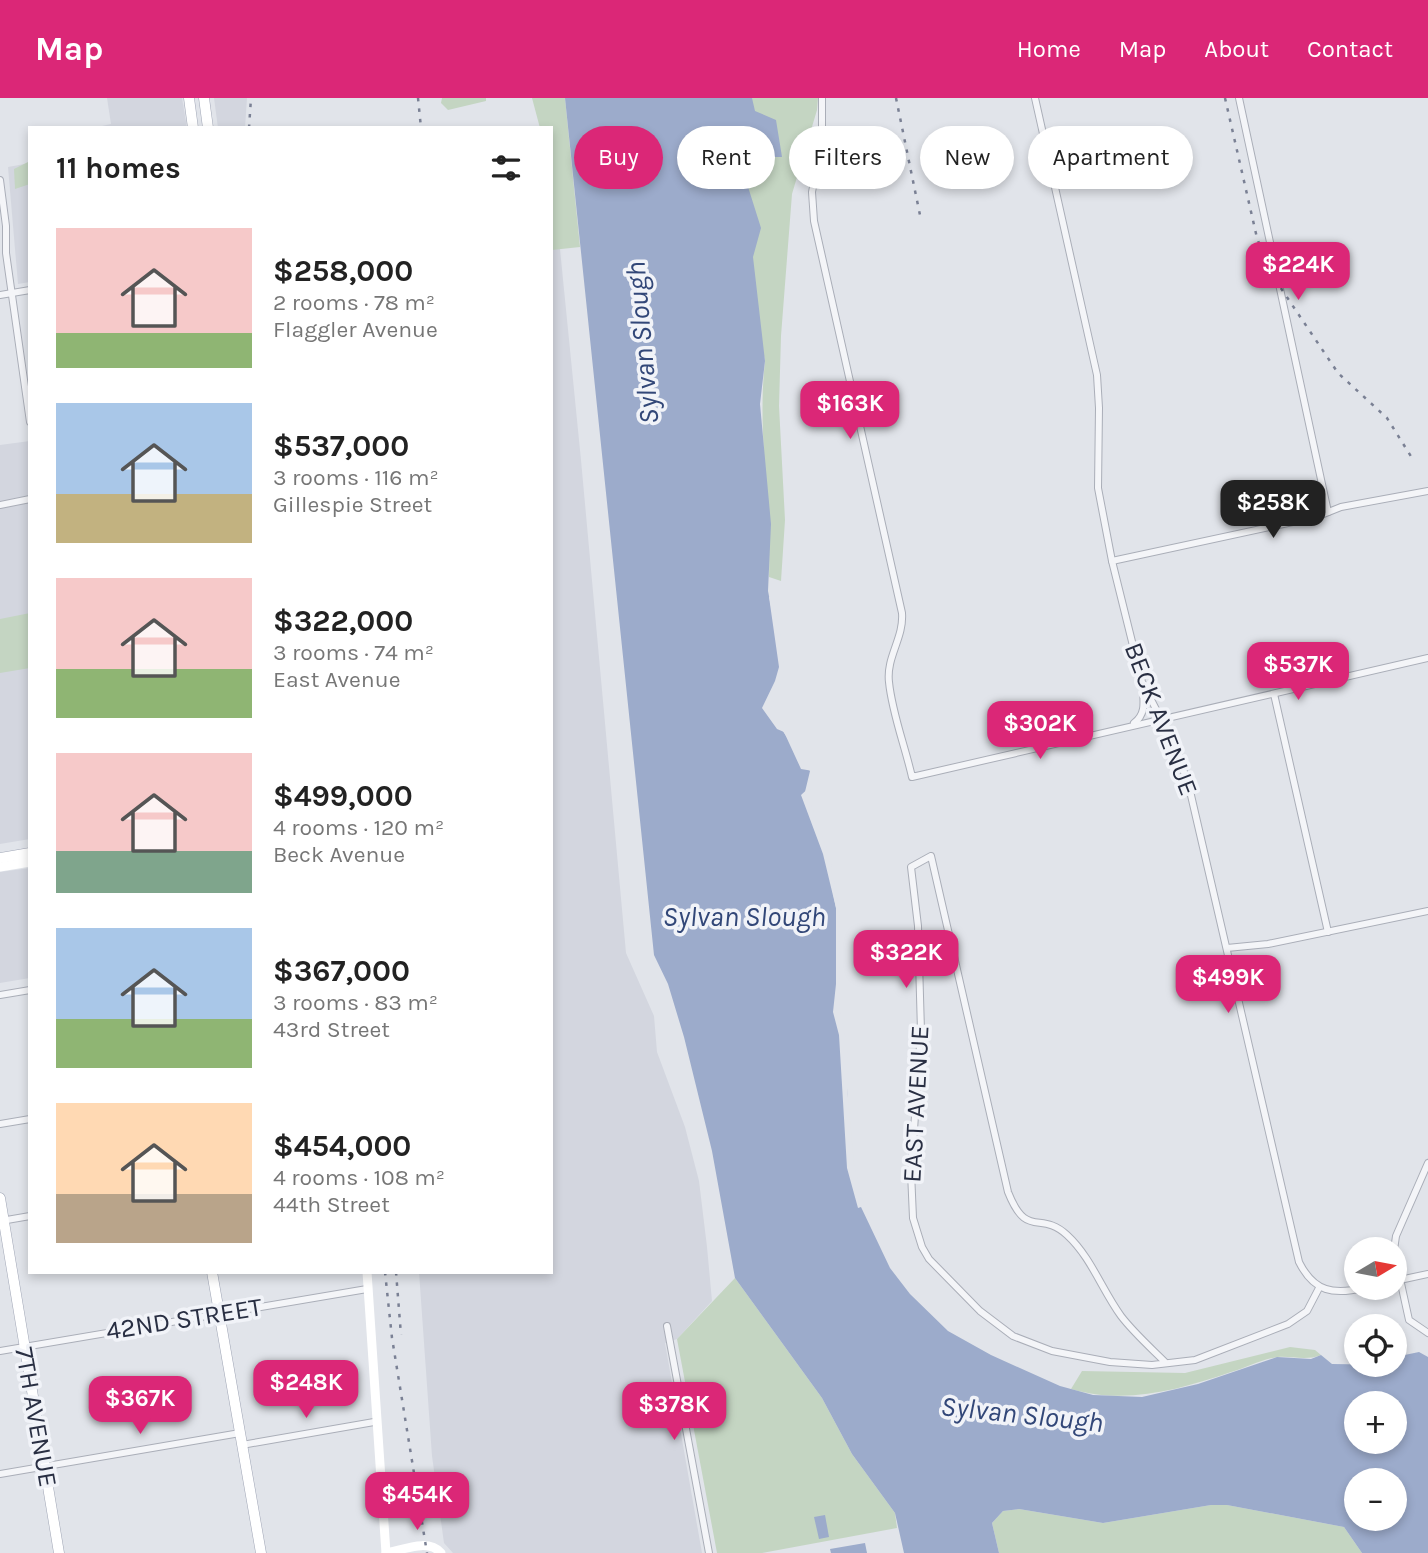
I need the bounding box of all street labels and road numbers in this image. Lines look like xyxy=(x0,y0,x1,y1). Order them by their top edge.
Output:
street label: BECK AVENUE xyxy=(1118,638,1204,800)
street label: EAST AVENUE xyxy=(896,1025,936,1183)
street label: 42ND STREET xyxy=(104,1291,264,1347)
street label: 7TH AVENUE xyxy=(8,1345,64,1489)

